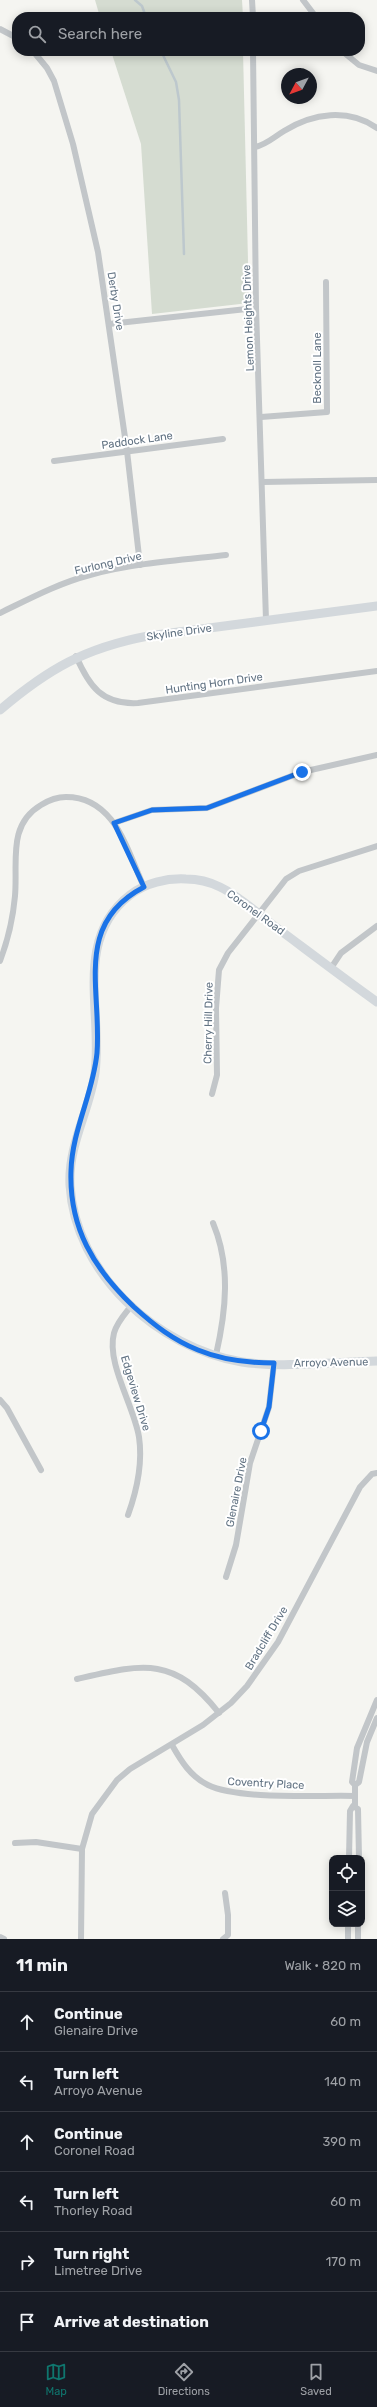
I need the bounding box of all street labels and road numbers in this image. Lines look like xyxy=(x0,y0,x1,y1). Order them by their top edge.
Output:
street label: Lemon Heights Drive xyxy=(240,264,257,371)
street label: Derby Drive xyxy=(104,271,127,331)
street label: Becknoll Lane xyxy=(311,332,324,404)
street label: Paddock Lane xyxy=(101,429,174,452)
street label: Furlong Drive xyxy=(73,549,143,578)
street label: Skyline Drive xyxy=(146,621,213,644)
street label: Hunting Horn Drive xyxy=(165,670,264,697)
street label: Coronel Road xyxy=(224,887,287,938)
street label: Cherry Hill Drive xyxy=(201,982,216,1064)
street label: Edgeview Drive xyxy=(118,1354,153,1432)
street label: Arroyo Avenue xyxy=(293,1355,369,1370)
street label: Glenaire Drive xyxy=(223,1456,250,1528)
street label: Bradcliff Drive xyxy=(242,1604,291,1672)
street label: Coventry Place xyxy=(227,1775,305,1792)

